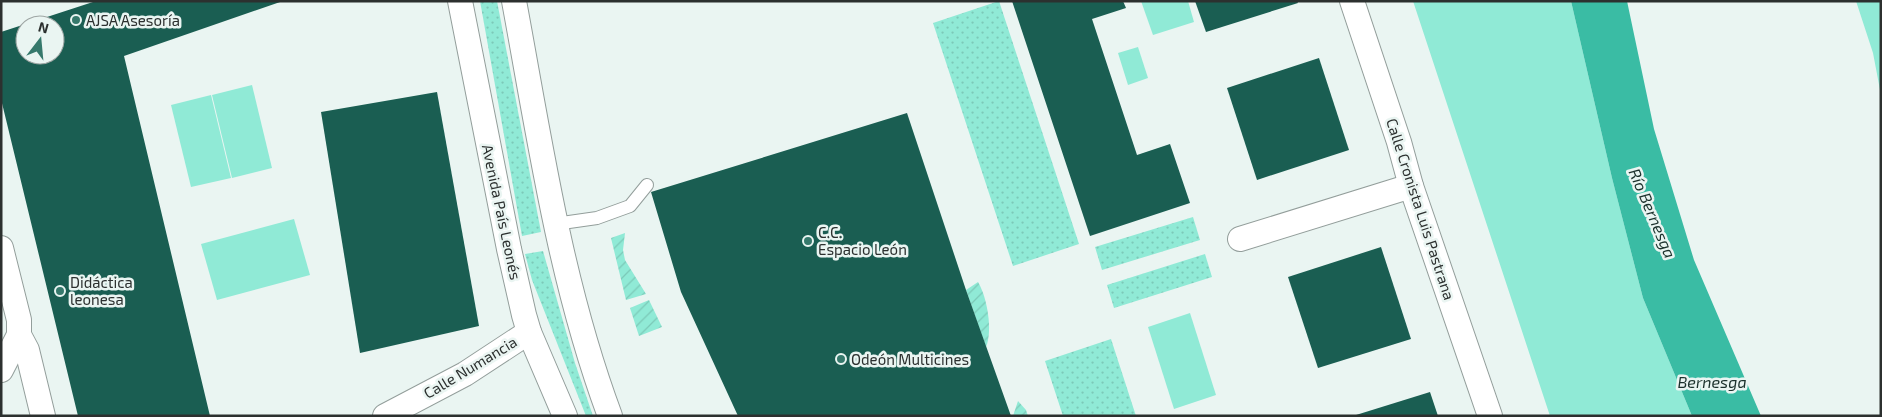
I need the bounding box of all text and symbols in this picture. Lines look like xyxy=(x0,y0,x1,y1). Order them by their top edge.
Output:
place label: AJSA Asesoría xyxy=(86,11,180,29)
marker: AJSA Asesoría xyxy=(70,14,82,26)
north arrow xyxy=(15,15,65,65)
text: N xyxy=(37,17,51,37)
street label: Calle Cronista Luis Pastrana xyxy=(1383,116,1459,302)
street label: Avenida País Leonés xyxy=(479,143,525,281)
water label: Río Bernesga xyxy=(1626,165,1680,261)
place label: C.C. Espacio León xyxy=(818,223,907,258)
marker: C.C. Espacio León xyxy=(802,235,814,247)
place label: Didáctica leonesa xyxy=(70,273,133,308)
marker: Didáctica leonesa xyxy=(54,285,66,297)
street label: Calle Numancia xyxy=(420,332,520,402)
place label: Odeón Multicines xyxy=(851,350,969,368)
marker: Odeón Multicines xyxy=(835,353,847,365)
water label: Bernesga xyxy=(1677,372,1747,391)

